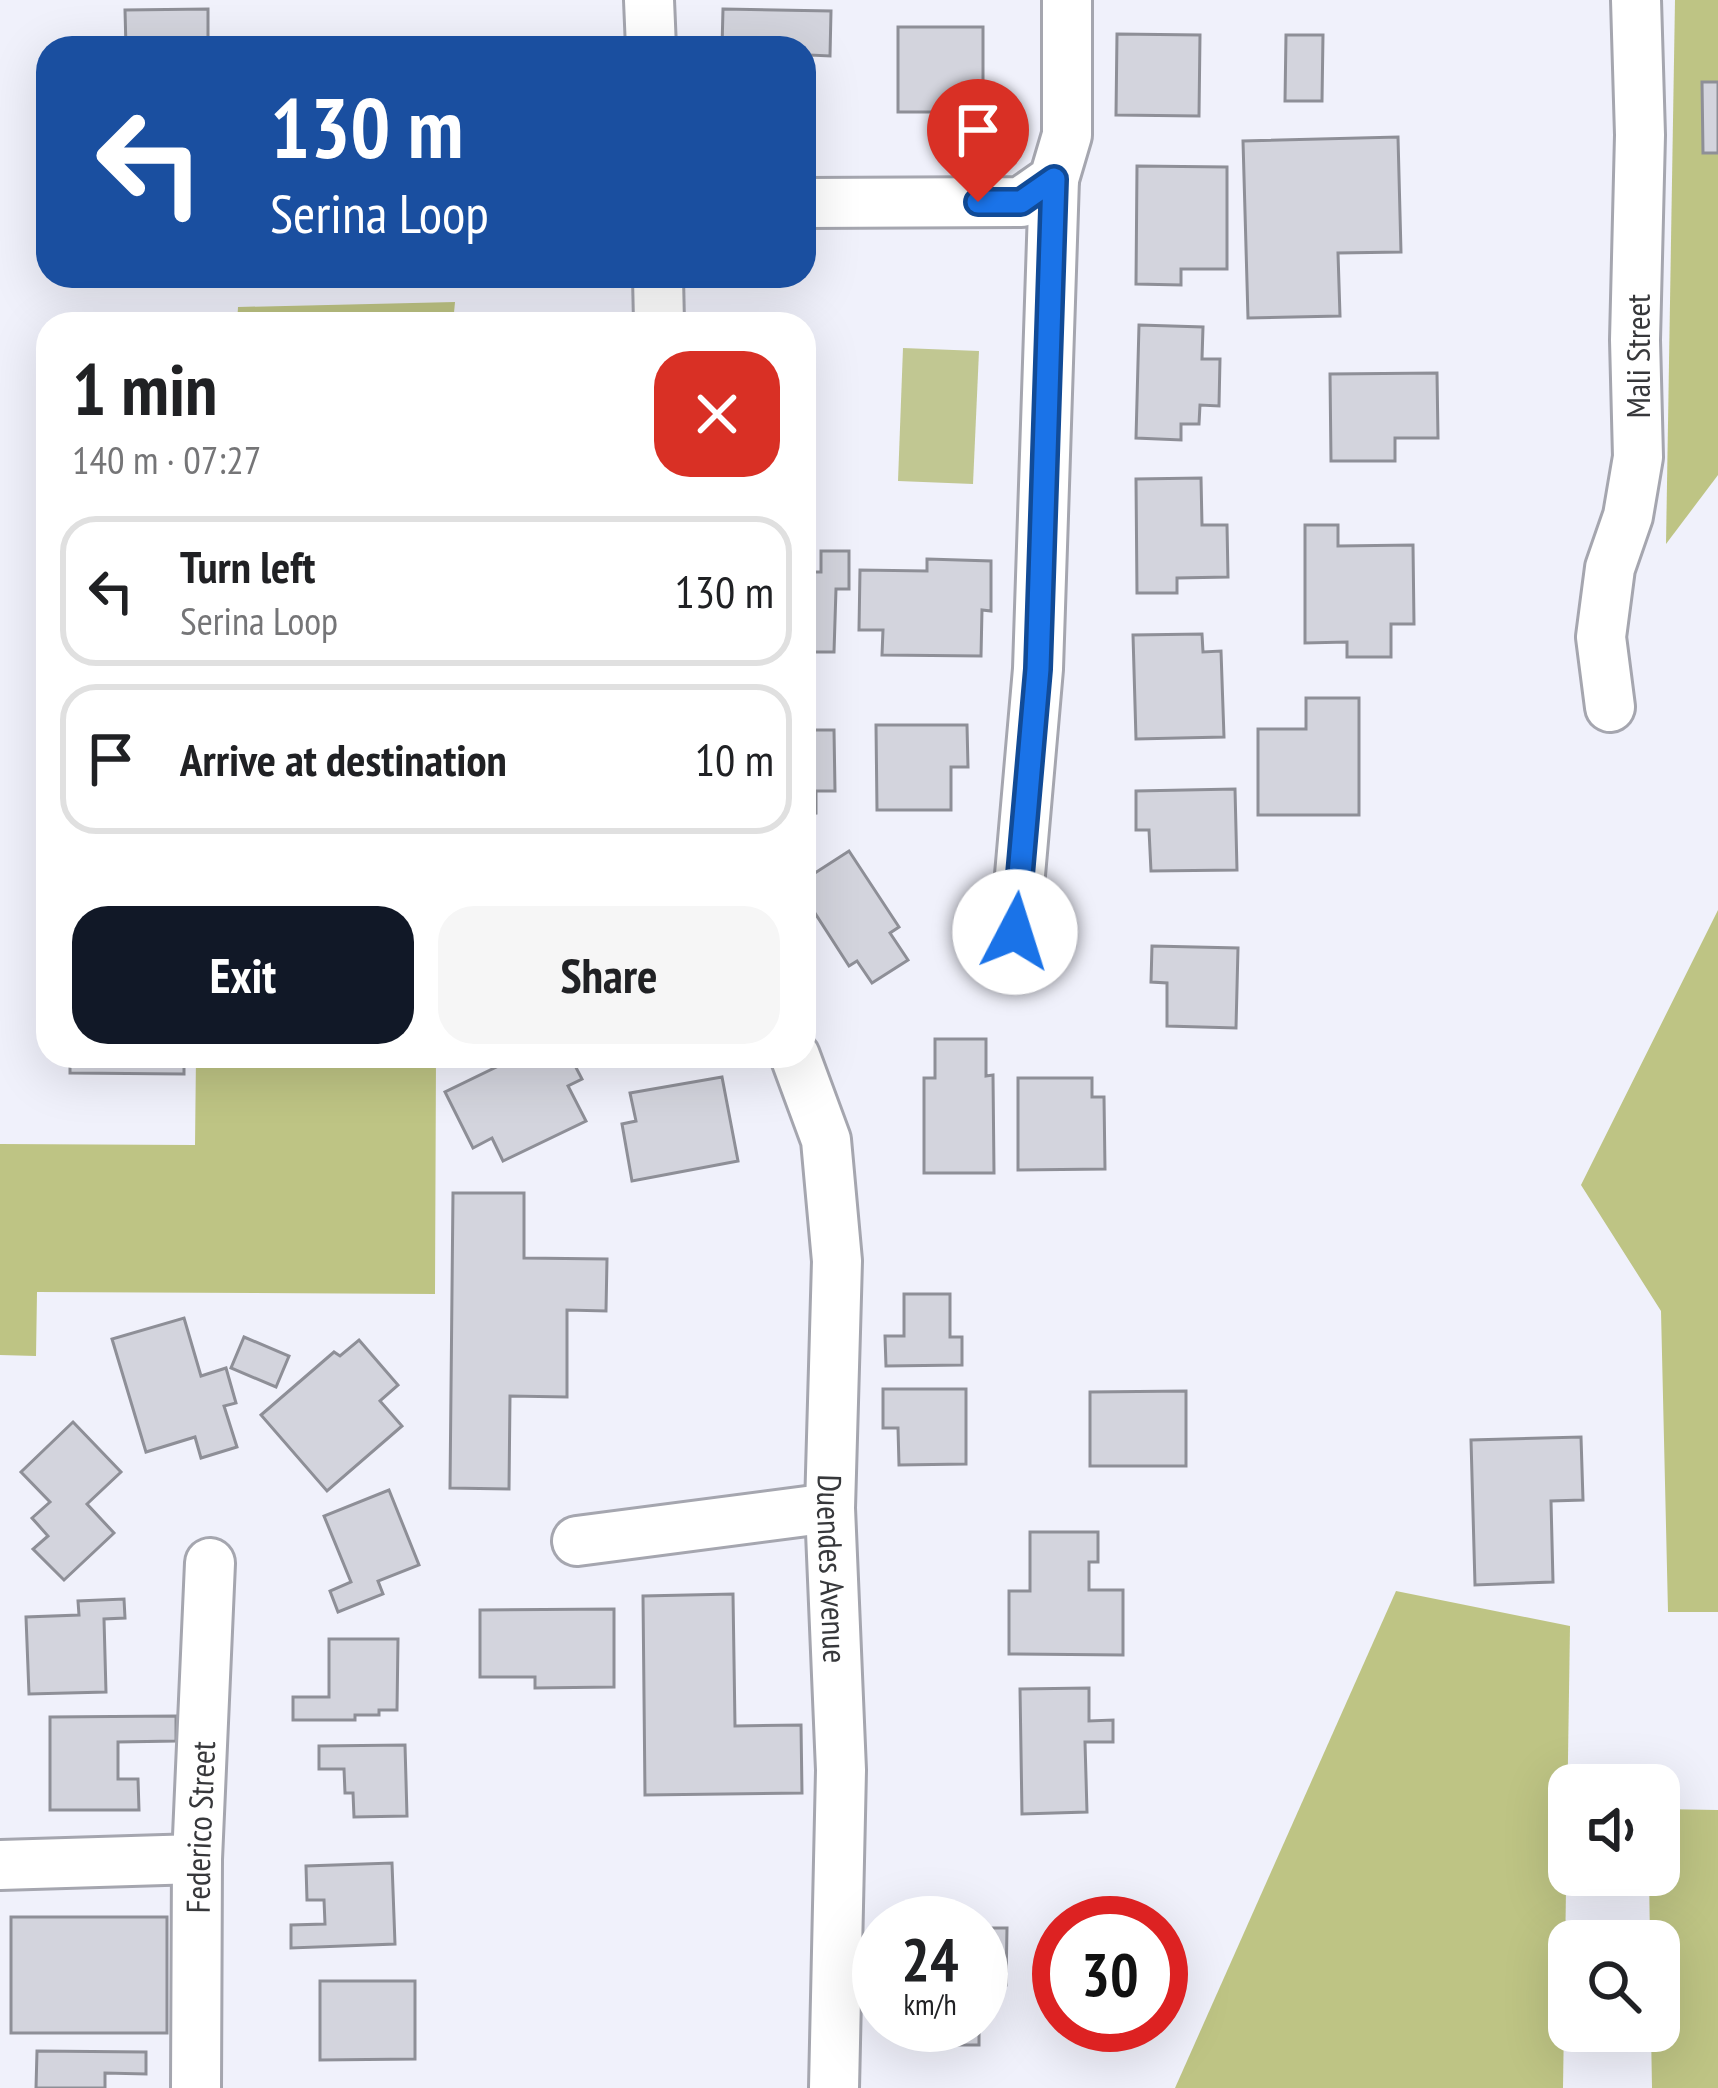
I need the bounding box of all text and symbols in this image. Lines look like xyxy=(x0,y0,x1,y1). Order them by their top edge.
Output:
text: 130 m xyxy=(270,72,463,181)
pin xyxy=(927,79,1029,202)
icon: left xyxy=(72,84,228,240)
icon: arrive xyxy=(945,97,1011,163)
text: Serina Loop xyxy=(270,178,489,248)
street label: Mali Street xyxy=(1616,294,1659,418)
text: 1 min xyxy=(72,342,217,435)
button: close xyxy=(654,351,780,477)
text: 140 m · 07:27 xyxy=(72,434,261,485)
text: Turn left xyxy=(180,537,315,595)
icon: left xyxy=(78,558,144,624)
text: 130 m xyxy=(674,562,774,620)
text: Serina Loop xyxy=(180,595,338,646)
icon: arrive xyxy=(78,726,144,792)
text: Arrive at destination xyxy=(180,730,507,788)
text: 10 m xyxy=(695,730,774,788)
position arrow xyxy=(952,869,1078,995)
button: Exit xyxy=(72,906,414,1044)
button: Share xyxy=(438,906,780,1044)
street label: Duendes Avenue xyxy=(808,1474,858,1664)
street label: Federico Street xyxy=(175,1740,224,1913)
map controls xyxy=(1548,1764,1680,2052)
button: sound xyxy=(1548,1764,1680,1896)
speed limit sign: 30 xyxy=(1032,1896,1188,2052)
text: 24 xyxy=(901,1920,959,1998)
button: search xyxy=(1548,1920,1680,2052)
text: km/h xyxy=(903,1984,957,2023)

